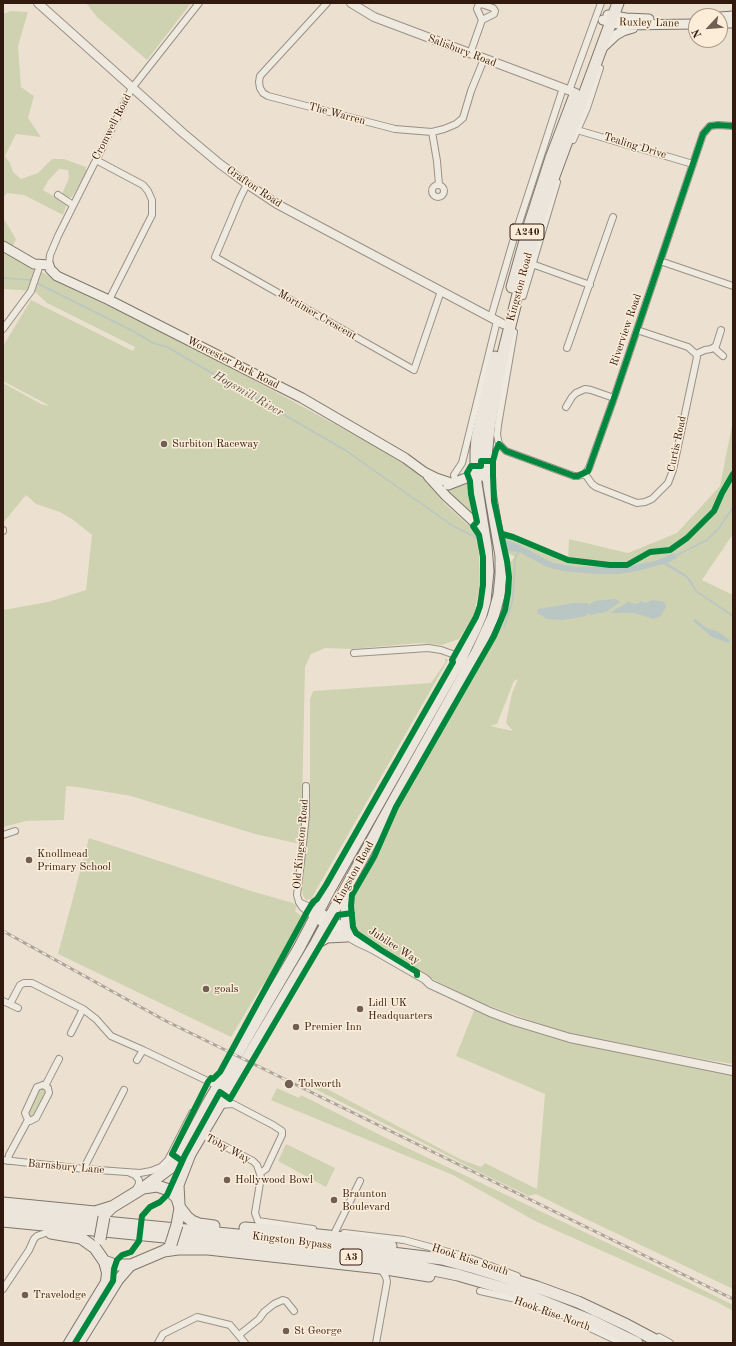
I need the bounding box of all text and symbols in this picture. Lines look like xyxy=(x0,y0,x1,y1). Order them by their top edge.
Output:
north arrow xyxy=(688,8,728,48)
street label: Ruxley Lane xyxy=(619,16,679,30)
text: N xyxy=(691,27,704,39)
street label: Salisbury Road xyxy=(426,32,498,70)
street label: Cromwell Road xyxy=(90,92,134,162)
street label: The Warren xyxy=(307,100,367,128)
street label: Tealing Drive xyxy=(602,130,668,162)
street label: Grafton Road xyxy=(224,164,284,210)
road number: A240 xyxy=(510,224,544,240)
street label: Kingston Road xyxy=(504,251,536,323)
street label: Mortimer Crescent xyxy=(275,287,359,343)
street label: Riverview Road xyxy=(607,292,645,368)
street label: Worcester Park Road xyxy=(185,334,281,392)
water label: Hogsmill River xyxy=(210,368,286,420)
street label: Curtis Road xyxy=(665,415,689,473)
place label: Surbiton Raceway xyxy=(172,437,259,451)
marker: Surbiton Raceway xyxy=(159,439,169,449)
street label: Old Kingston Road xyxy=(290,798,312,890)
street label: Kingston Road xyxy=(331,839,377,907)
place label: Knollmead Primary School xyxy=(37,847,111,873)
marker: Knollmead Primary School xyxy=(24,855,34,865)
street label: Jubilee Way xyxy=(366,925,422,967)
place label: goals xyxy=(214,982,239,996)
marker: goals xyxy=(201,984,211,994)
place label: Lidl UK Headquarters xyxy=(368,996,432,1022)
marker: Lidl UK Headquarters xyxy=(355,1004,365,1014)
place label: Premier Inn xyxy=(304,1020,362,1034)
marker: Premier Inn xyxy=(291,1022,301,1032)
place label: Tolworth xyxy=(298,1077,341,1091)
marker: Tolworth xyxy=(283,1078,295,1090)
street label: Toby Way xyxy=(203,1132,253,1166)
street label: Barnsbury Lane xyxy=(27,1157,105,1177)
place label: Hollywood Bowl xyxy=(235,1173,313,1187)
marker: Hollywood Bowl xyxy=(222,1175,232,1185)
place label: Braunton Boulevard xyxy=(342,1187,390,1213)
marker: Braunton Boulevard xyxy=(329,1195,339,1205)
street label: Kingston Bypass xyxy=(251,1230,333,1252)
street label: Hook Rise South xyxy=(430,1241,510,1279)
road number: A3 xyxy=(340,1249,362,1265)
place label: Travelodge xyxy=(33,1288,86,1302)
marker: Travelodge xyxy=(20,1290,30,1300)
street label: Hook Rise North xyxy=(512,1294,592,1334)
place label: St George xyxy=(294,1324,342,1338)
marker: St George xyxy=(281,1326,291,1336)

